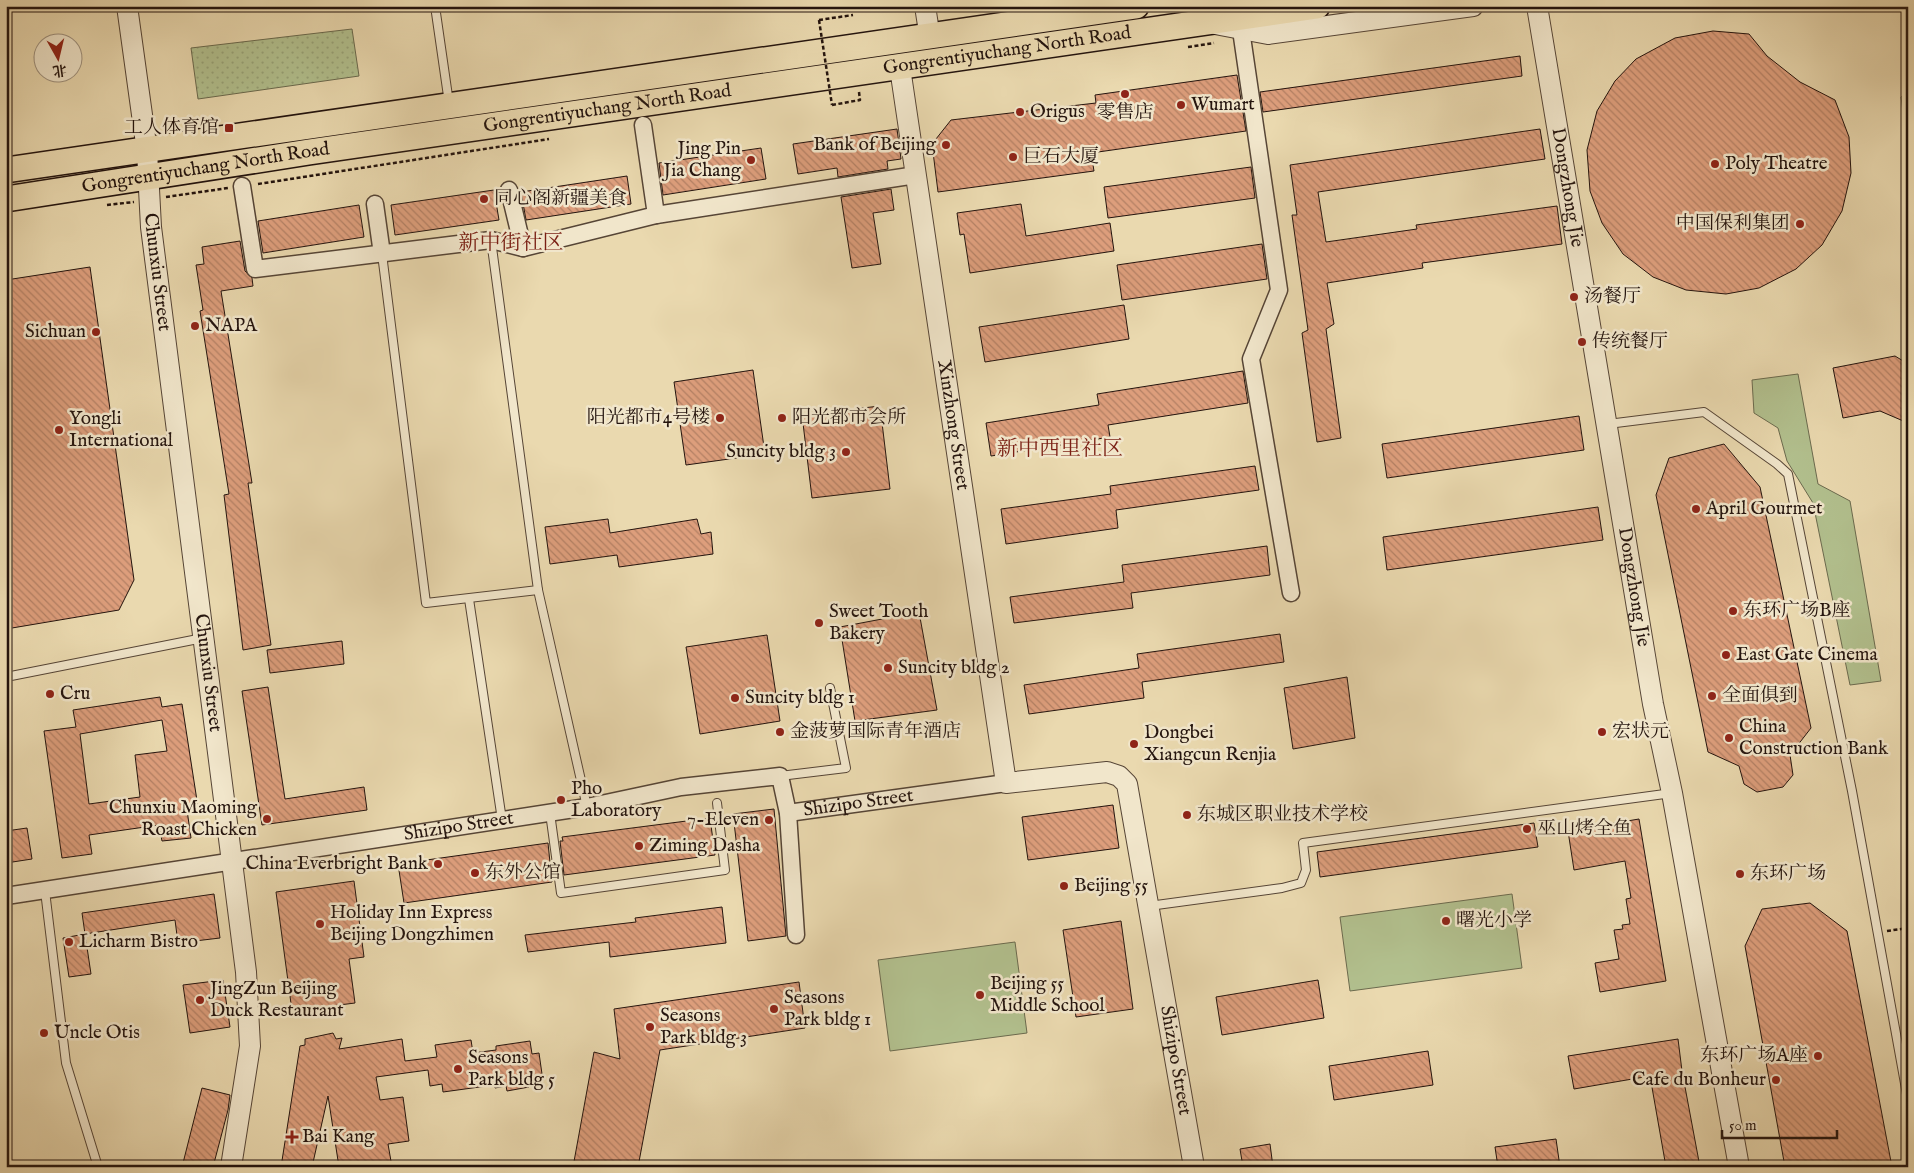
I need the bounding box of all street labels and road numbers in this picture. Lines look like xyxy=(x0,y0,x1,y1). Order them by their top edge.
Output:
street label: Gongrentiyuchang North Road xyxy=(882,21,1134,81)
street label: Gongrentiyuchang North Road xyxy=(482,79,734,139)
street label: Dongzhong Jie xyxy=(1545,126,1589,249)
street label: Gongrentiyuchang North Road xyxy=(80,137,332,199)
street label: Chunxiu Street xyxy=(138,212,176,333)
street label: Xinzhong Street xyxy=(931,358,975,492)
street label: Dongzhong Jie xyxy=(1612,525,1655,649)
street label: Chunxiu Street xyxy=(188,612,227,734)
street label: Shizipo Street xyxy=(802,784,915,823)
street label: Shizipo Street xyxy=(402,806,516,847)
street label: Shizipo Street xyxy=(1154,1004,1197,1118)

